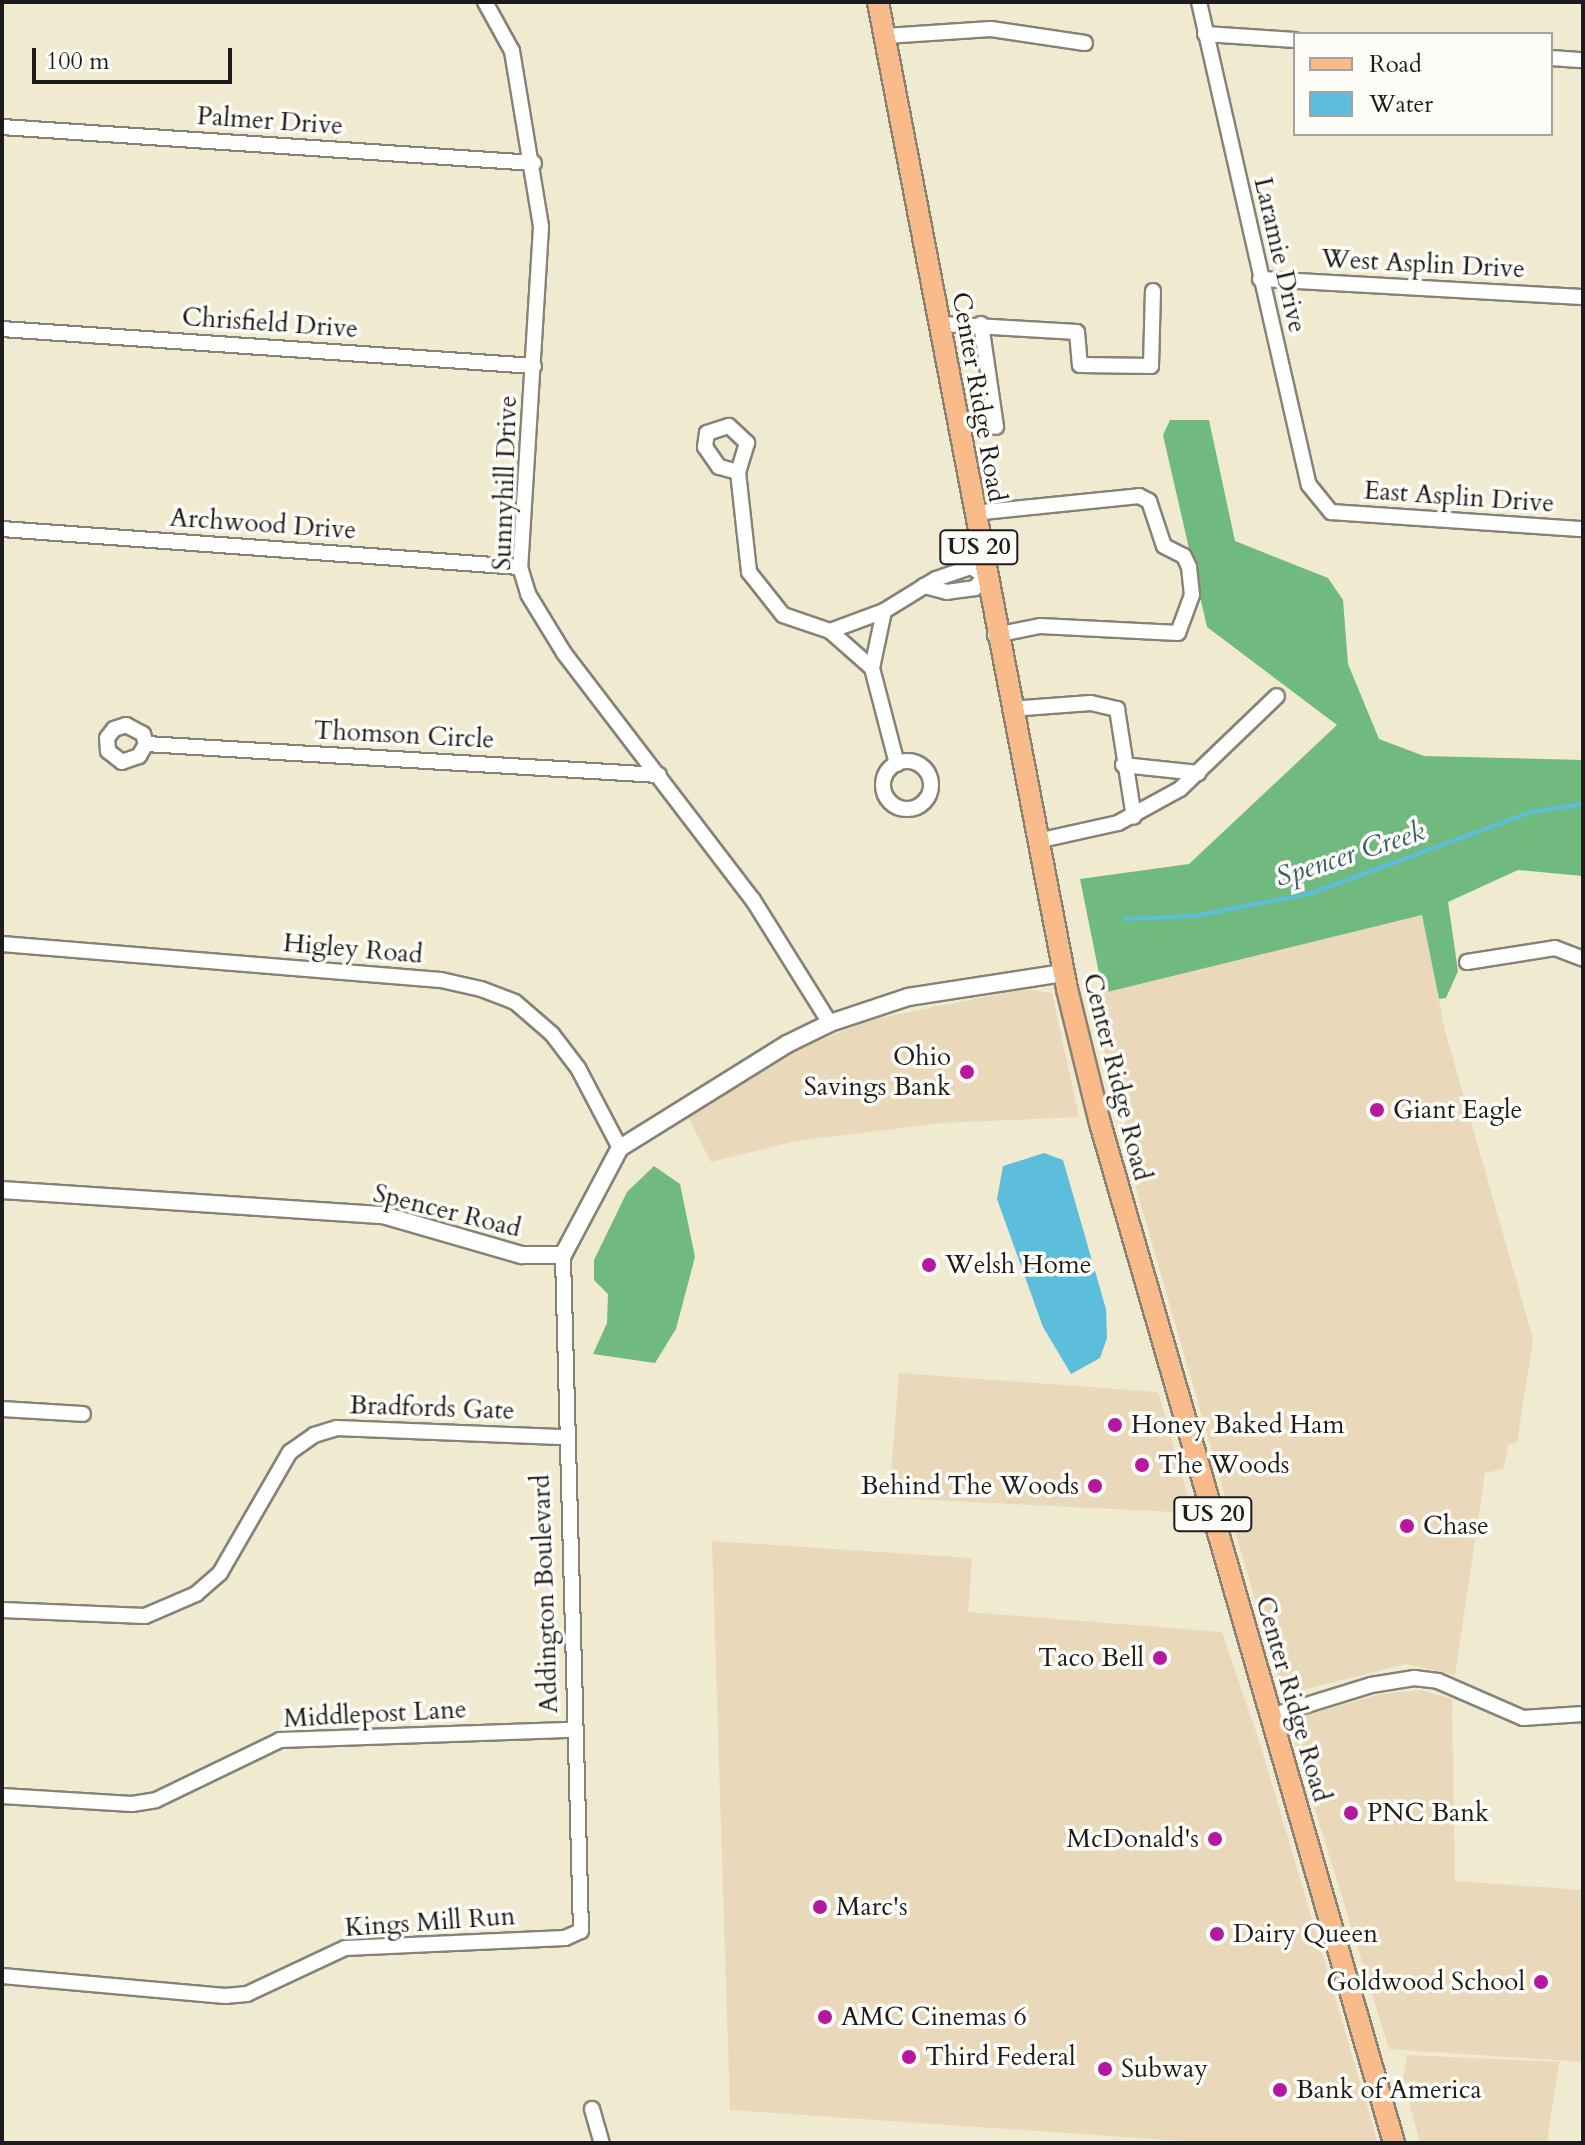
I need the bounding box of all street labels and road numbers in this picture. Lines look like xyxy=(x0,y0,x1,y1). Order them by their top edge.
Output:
street label: Palmer Drive xyxy=(196,100,344,142)
street label: Laramie Drive xyxy=(1247,174,1313,336)
street label: West Asplin Drive xyxy=(1320,243,1526,285)
street label: Center Ridge Road xyxy=(945,290,1013,504)
street label: Chrisfield Drive xyxy=(181,301,359,345)
street label: Sunnyhill Drive xyxy=(486,395,524,571)
street label: East Asplin Drive xyxy=(1363,475,1555,519)
street label: Archwood Drive xyxy=(169,502,357,546)
road number: US 20 xyxy=(939,527,1019,567)
street label: Thomson Circle xyxy=(313,715,495,755)
street label: Higley Road xyxy=(282,927,424,971)
street label: Center Ridge Road xyxy=(1076,970,1158,1184)
street label: Spencer Road xyxy=(370,1178,524,1244)
street label: Bradfords Gate xyxy=(349,1390,515,1426)
street label: Addington Boulevard xyxy=(525,1474,565,1714)
road number: US 20 xyxy=(1173,1494,1253,1534)
street label: Center Ridge Road xyxy=(1249,1593,1337,1805)
street label: Middlepost Lane xyxy=(283,1694,467,1734)
street label: Kings Mill Run xyxy=(344,1900,516,1944)

